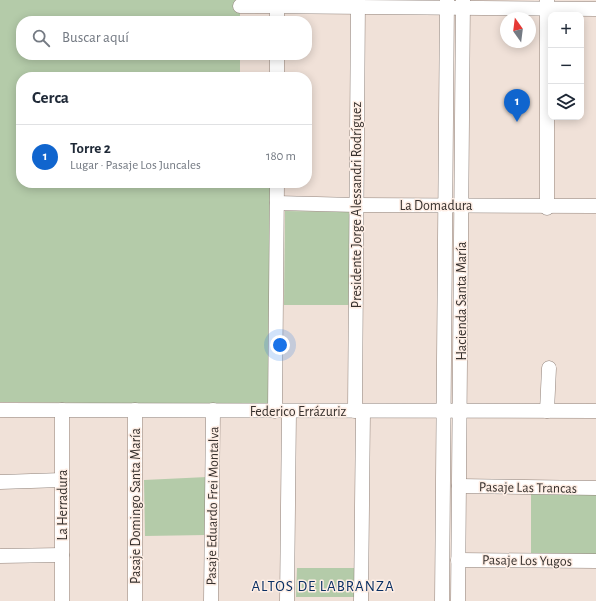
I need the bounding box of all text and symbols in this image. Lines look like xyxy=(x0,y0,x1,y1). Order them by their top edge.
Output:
north arrow xyxy=(500,12,536,48)
map controls xyxy=(548,12,584,120)
button: + xyxy=(548,12,584,48)
search box xyxy=(16,16,312,60)
icon: search xyxy=(30,27,52,49)
text: Buscar aquí xyxy=(62,30,129,45)
button: − xyxy=(548,48,584,84)
button: layers xyxy=(548,84,584,120)
text: Cerca xyxy=(32,89,69,106)
pin: 1 xyxy=(504,89,530,122)
street label: Presidente Jorge Alessandri Rodríguez xyxy=(350,102,364,308)
text: Torre 2 xyxy=(70,141,111,156)
text: 1 xyxy=(43,150,47,163)
text: 180 m xyxy=(266,150,296,163)
text: Lugar · Pasaje Los Juncales xyxy=(70,159,201,172)
street label: La Domadura xyxy=(399,199,473,213)
street label: Hacienda Santa María xyxy=(455,241,469,360)
your location xyxy=(270,335,290,355)
street label: Federico Errázuriz xyxy=(250,405,347,419)
street label: Pasaje Eduardo Frei Montalva xyxy=(205,426,221,586)
street label: Pasaje Domingo Santa María xyxy=(129,428,143,584)
street label: La Herradura xyxy=(56,469,70,540)
street label: Pasaje Las Trancas xyxy=(479,480,577,496)
street label: Pasaje Los Yugos xyxy=(482,553,572,569)
district label: ALTOS DE LABRANZA xyxy=(251,579,395,594)

